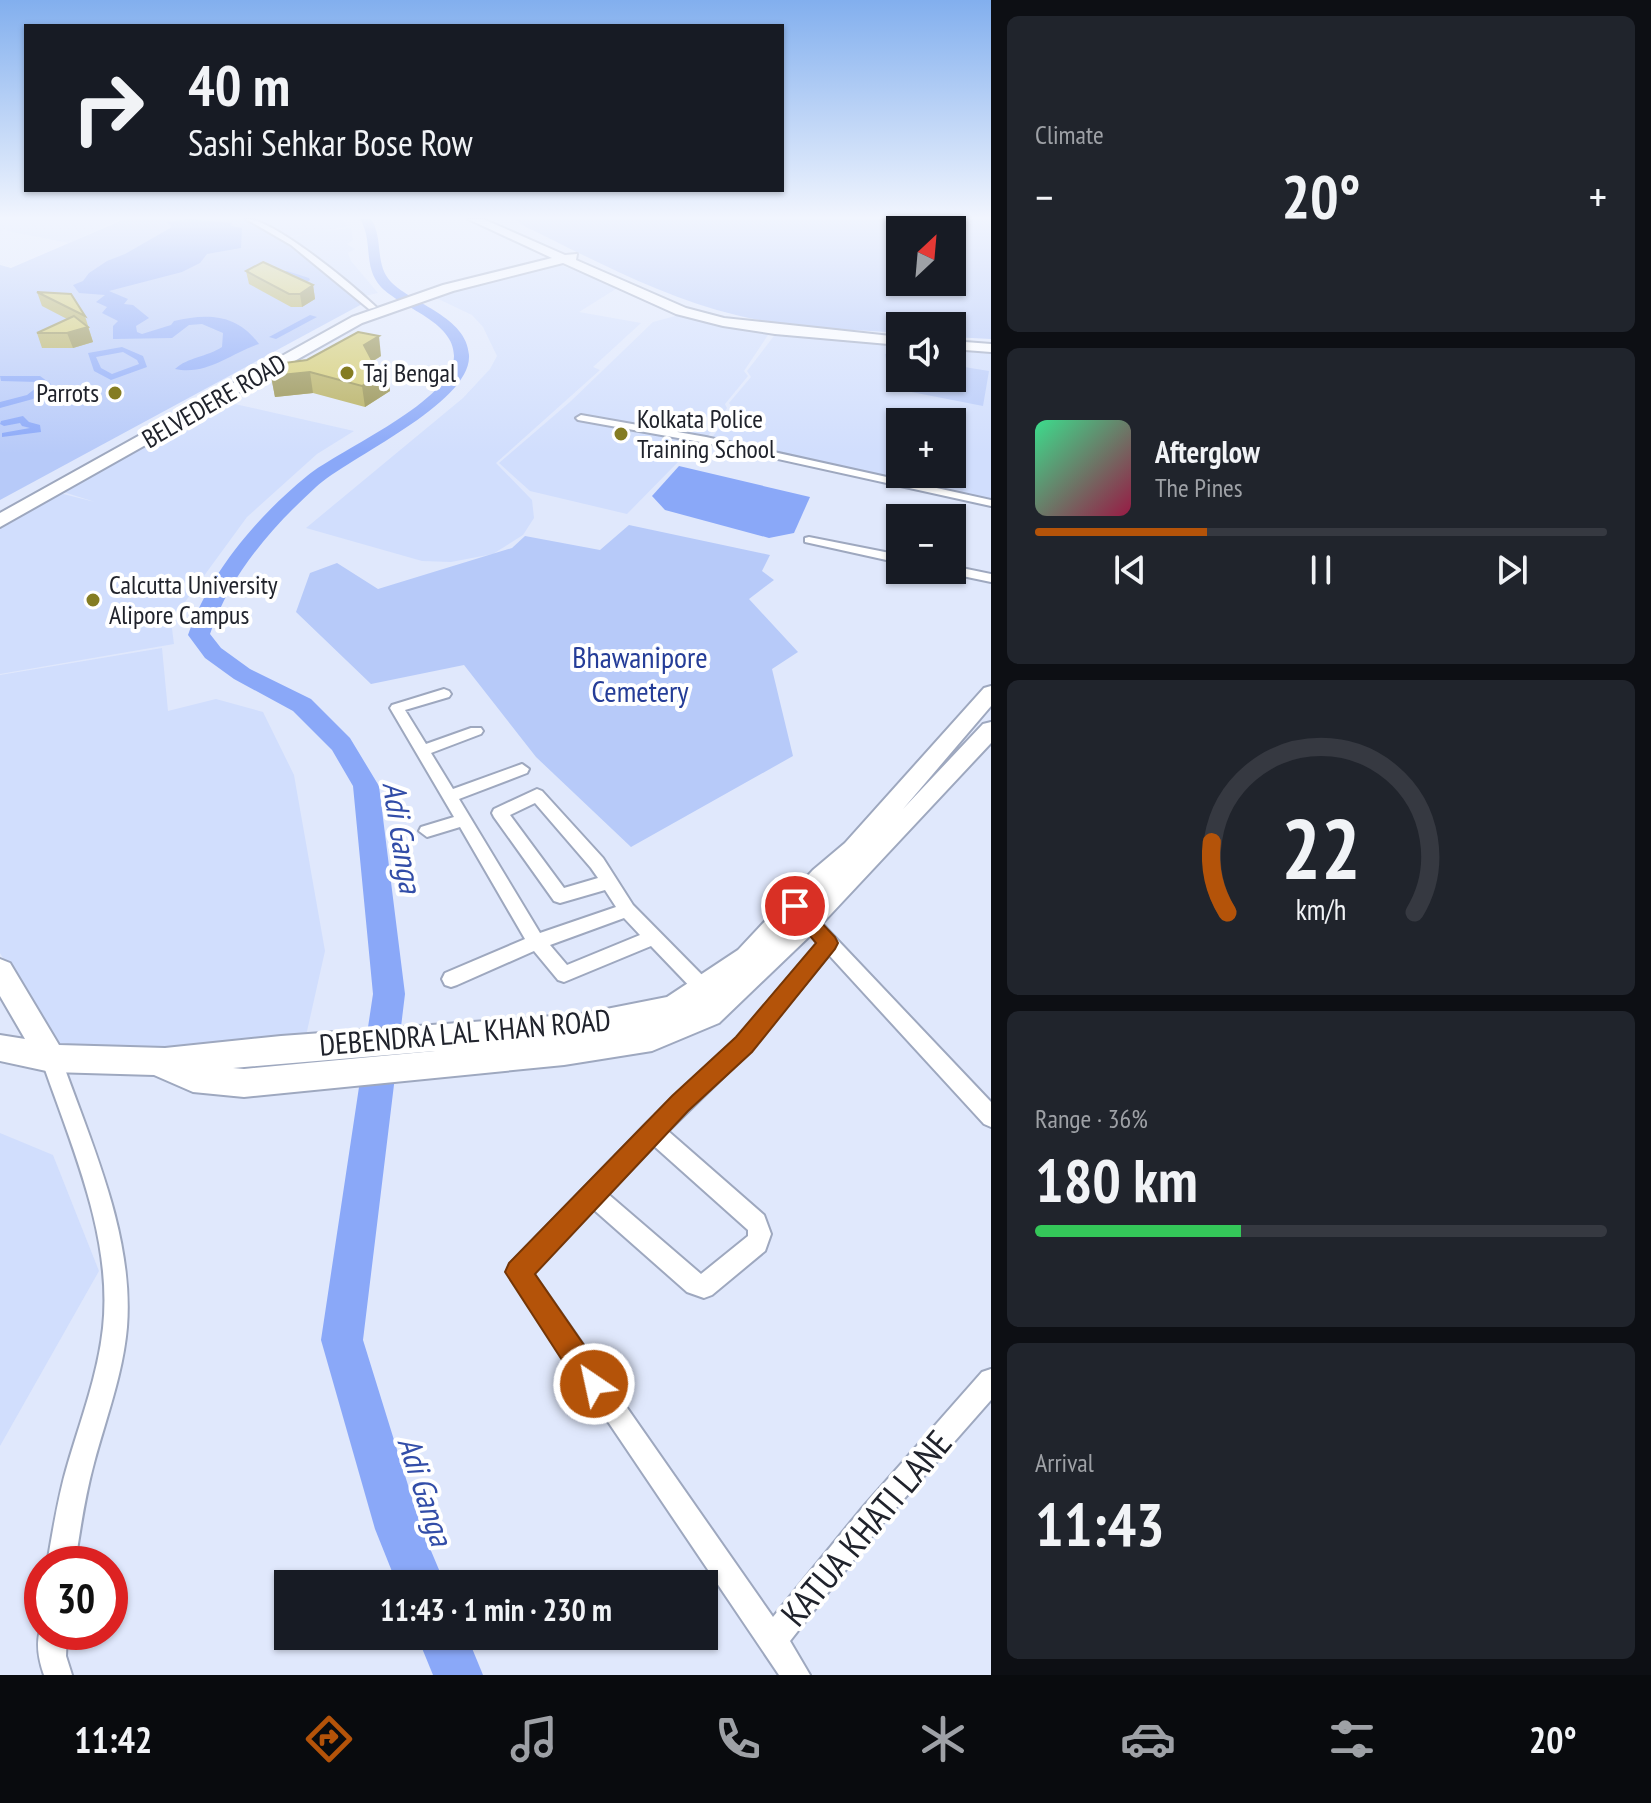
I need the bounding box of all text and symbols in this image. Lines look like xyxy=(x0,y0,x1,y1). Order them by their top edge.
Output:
text: 40 m xyxy=(188,49,290,121)
icon: right xyxy=(56,56,160,160)
text: Climate xyxy=(1035,118,1104,151)
text: Sashi Sehkar Bose Row xyxy=(188,119,473,166)
text: 20° xyxy=(1281,157,1361,235)
text: − xyxy=(1035,168,1053,225)
text: + xyxy=(1589,168,1607,225)
north arrow xyxy=(886,216,966,296)
map controls xyxy=(886,216,966,584)
button: sound xyxy=(886,312,966,392)
street label: BELVEDERE ROAD xyxy=(136,346,292,455)
place label: Taj Bengal xyxy=(363,356,456,389)
marker: Taj Bengal xyxy=(338,364,356,382)
place label: Parrots xyxy=(36,376,99,409)
marker: Parrots xyxy=(106,384,124,402)
place label: Kolkata Police Training School xyxy=(637,402,775,465)
button: + xyxy=(886,408,966,488)
marker: Kolkata Police Training School xyxy=(612,425,630,443)
text: Afterglow xyxy=(1155,432,1260,471)
text: The Pines xyxy=(1155,471,1243,504)
button: − xyxy=(886,504,966,584)
icon: previous xyxy=(1108,548,1152,592)
icon: pause xyxy=(1299,548,1343,592)
icon: next xyxy=(1490,548,1534,592)
place label: Calcutta University Alipore Campus xyxy=(109,568,278,631)
marker: Calcutta University Alipore Campus xyxy=(84,591,102,609)
park label: Bhawanipore Cemetery xyxy=(572,637,708,710)
water label: Adi Ganga xyxy=(373,778,433,898)
text: 22 xyxy=(1281,794,1361,902)
pin xyxy=(761,872,829,940)
icon: arrive xyxy=(773,884,817,928)
text: km/h xyxy=(1296,892,1346,929)
street label: DEBENDRA LAL KHAN ROAD xyxy=(318,999,612,1064)
text: Range · 36% xyxy=(1035,1102,1148,1135)
text: 180 km xyxy=(1035,1141,1198,1219)
position arrow xyxy=(552,1342,636,1426)
street label: KATUA KHATI LANE xyxy=(770,1420,961,1635)
water label: Adi Ganga xyxy=(389,1431,464,1553)
text: Arrival xyxy=(1035,1446,1094,1479)
text: 11:43 xyxy=(1035,1485,1165,1563)
speed limit sign: 30 xyxy=(24,1546,128,1650)
text: 11:43 · 1 min · 230 m xyxy=(380,1590,612,1629)
icon: directions xyxy=(301,1711,357,1767)
icon: music xyxy=(506,1711,562,1767)
icon: phone xyxy=(710,1711,766,1767)
icon: climate xyxy=(915,1711,971,1767)
icon: car xyxy=(1120,1711,1176,1767)
icon: filters xyxy=(1324,1711,1380,1767)
text: 11:42 xyxy=(74,1716,152,1763)
text: 20° xyxy=(1529,1716,1577,1763)

